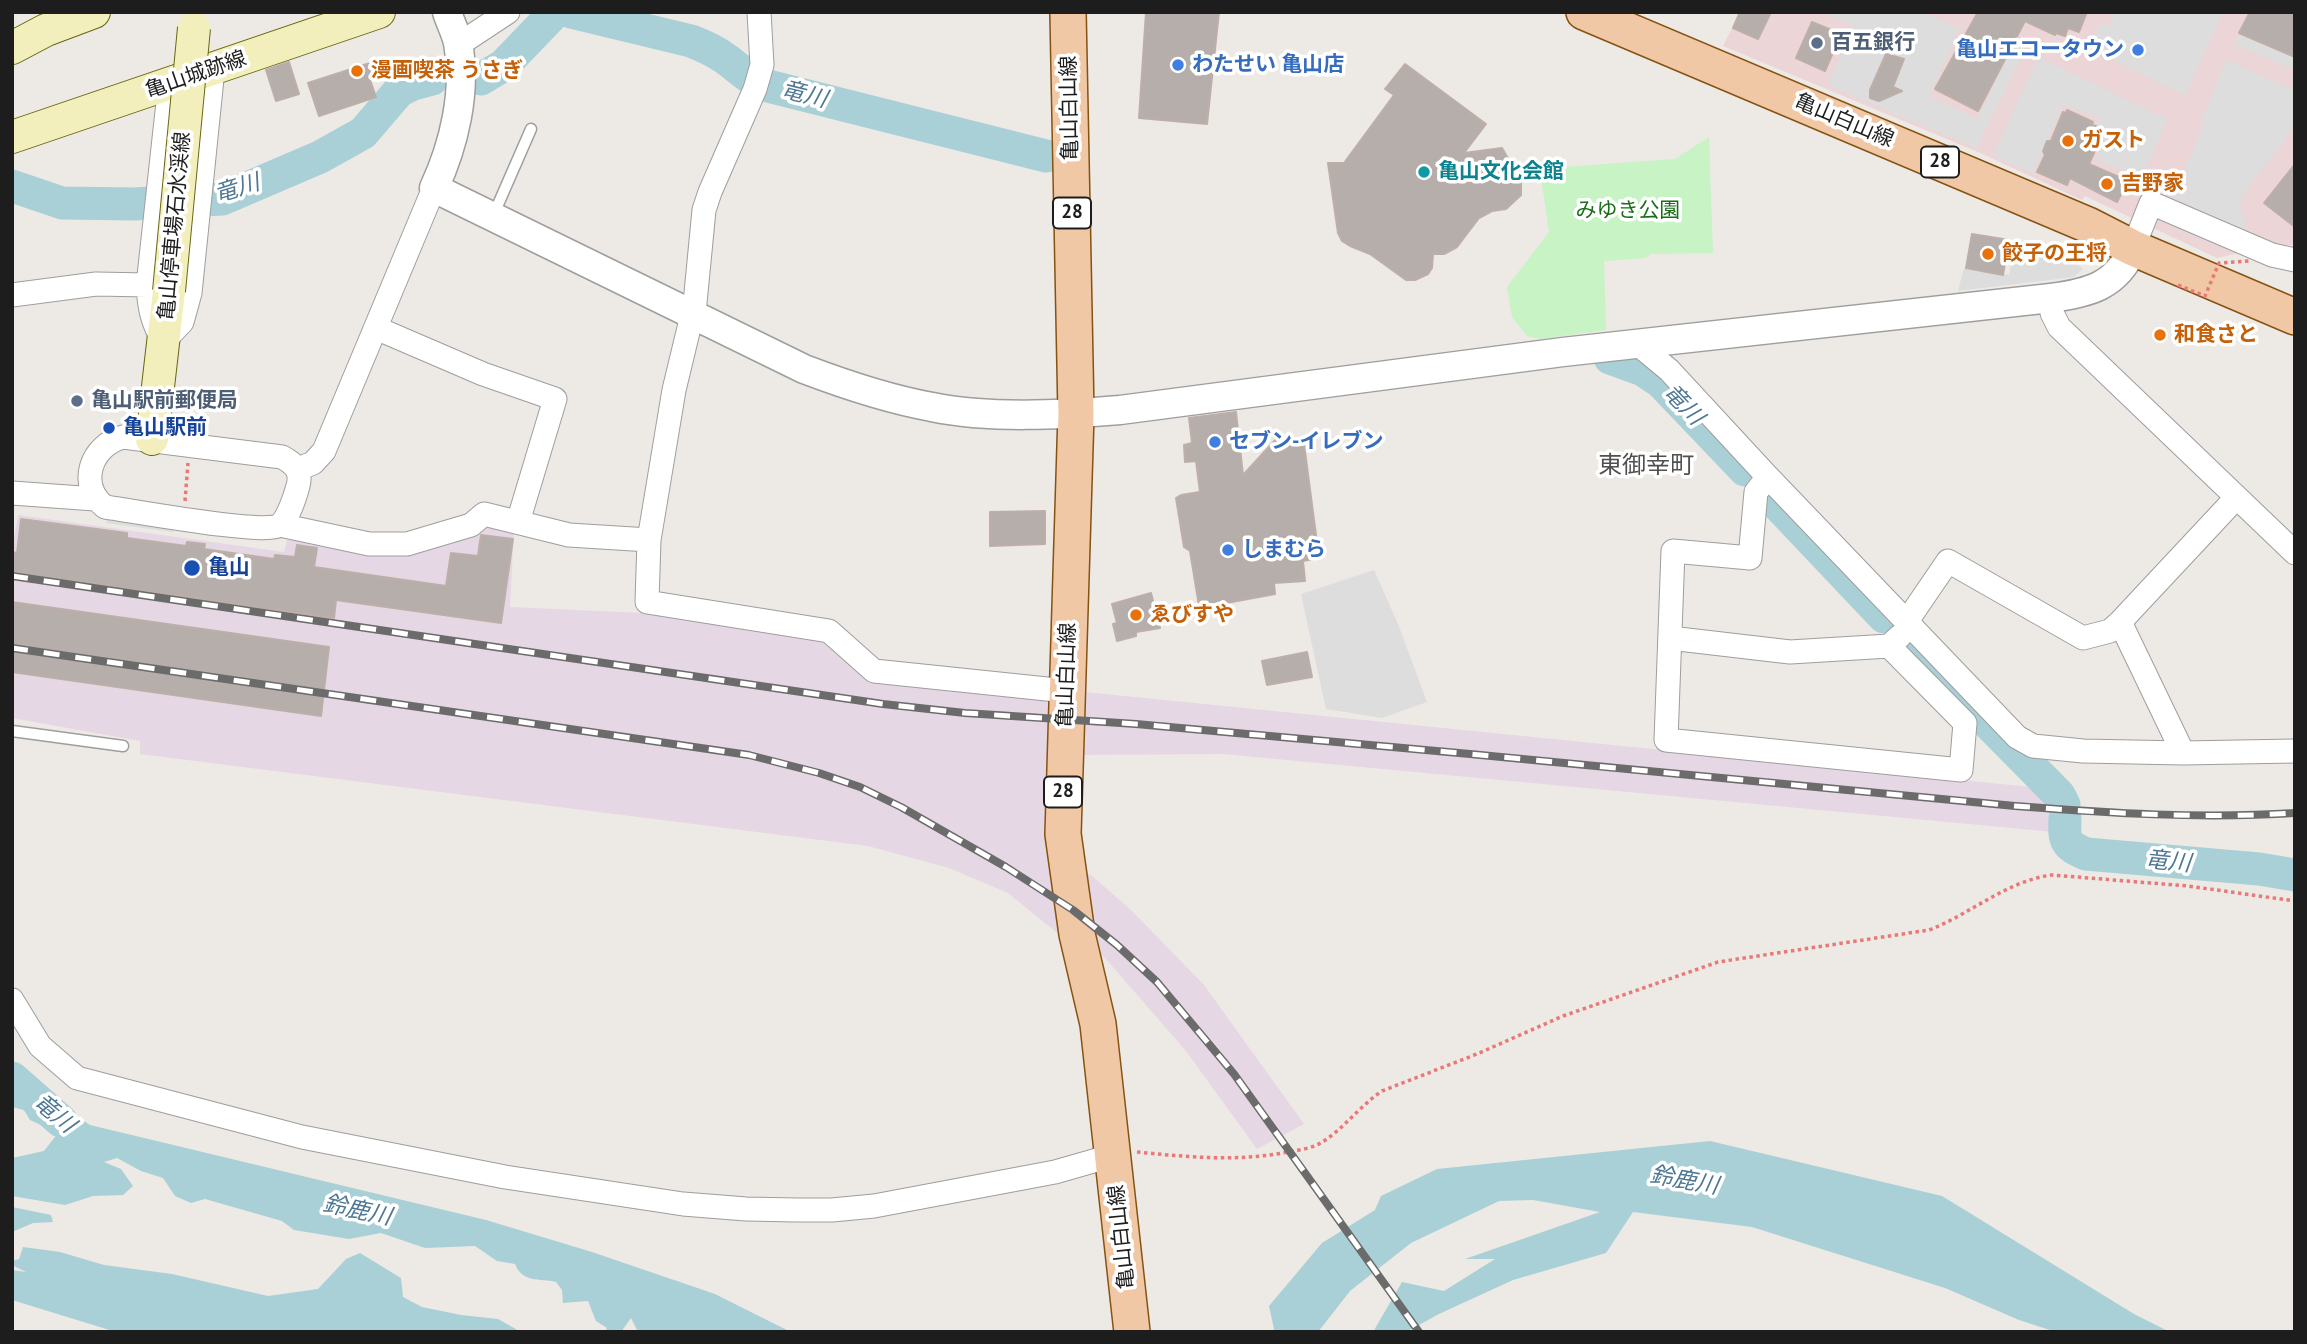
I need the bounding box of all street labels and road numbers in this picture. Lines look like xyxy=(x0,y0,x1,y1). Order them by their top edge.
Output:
street label: 亀山城跡線 xyxy=(142,46,250,104)
street label: 亀山白山線 xyxy=(1056,55,1084,161)
street label: 亀山白山線 xyxy=(1791,89,1897,153)
street label: 亀山停車場石水渓線 xyxy=(154,131,196,321)
road number: 28 xyxy=(1921,146,1959,178)
road number: 28 xyxy=(1053,197,1091,228)
street label: 亀山白山線 xyxy=(1053,622,1081,728)
road number: 28 xyxy=(1044,776,1082,807)
street label: 亀山白山線 xyxy=(1104,1183,1140,1291)

